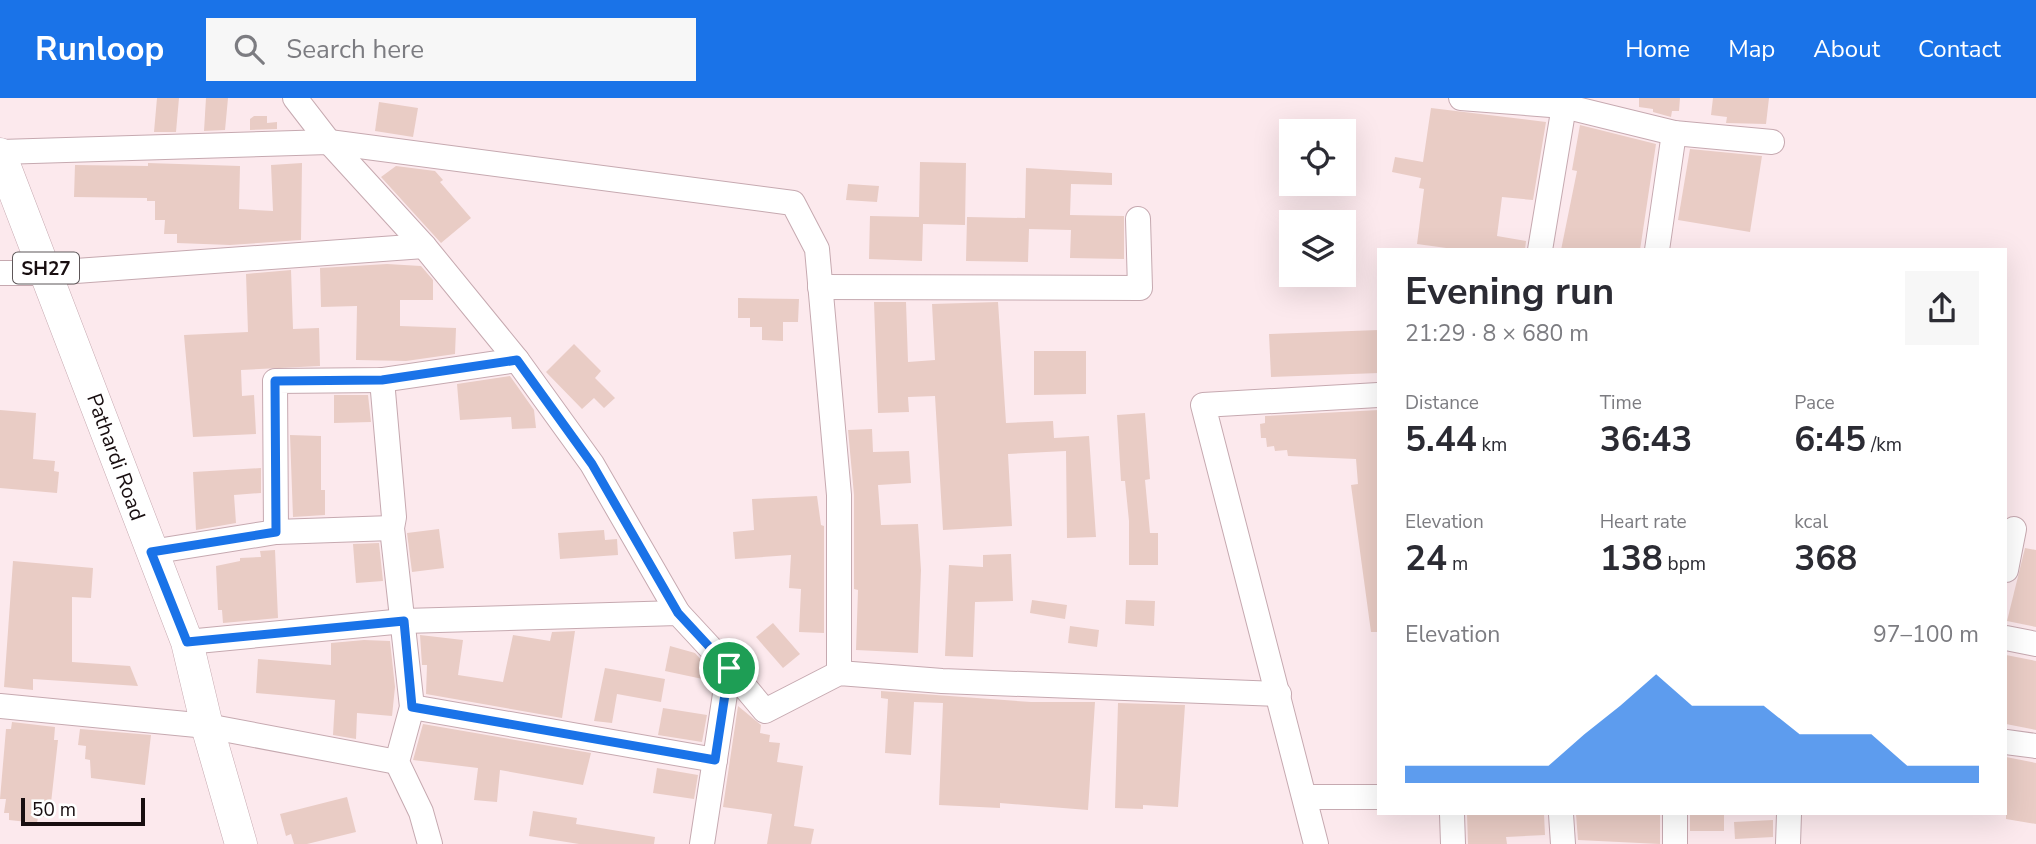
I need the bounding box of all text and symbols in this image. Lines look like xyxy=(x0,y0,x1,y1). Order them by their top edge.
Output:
search box xyxy=(206,18,696,81)
text: Runloop xyxy=(35,27,164,72)
icon: search xyxy=(230,30,268,68)
text: Search here xyxy=(286,32,424,67)
text: Home xyxy=(1625,33,1690,65)
text: Map xyxy=(1728,33,1775,65)
text: About xyxy=(1813,33,1880,65)
text: Contact xyxy=(1918,33,2001,65)
map controls xyxy=(1279,119,1356,287)
button: locate xyxy=(1279,119,1356,196)
button: layers xyxy=(1279,210,1356,287)
road number: SH27 xyxy=(13,252,79,284)
text: Evening run xyxy=(1405,266,1614,317)
button: share xyxy=(1905,271,1979,345)
text: 21:29 · 8 × 680 m xyxy=(1405,318,1589,349)
street label: Pathardi Road xyxy=(80,390,152,524)
text: Distance xyxy=(1405,390,1479,416)
text: Time xyxy=(1600,390,1642,416)
text: Pace xyxy=(1794,390,1835,416)
text: 5.44 xyxy=(1405,416,1477,463)
text: 36:43 xyxy=(1600,416,1692,463)
text: 6:45 xyxy=(1794,416,1866,463)
text: km xyxy=(1477,432,1507,458)
text: /km xyxy=(1866,432,1902,458)
text: Elevation xyxy=(1405,509,1484,535)
text: Heart rate xyxy=(1600,509,1687,535)
text: kcal xyxy=(1794,509,1828,535)
text: 24 xyxy=(1405,535,1447,582)
text: 138 xyxy=(1600,535,1663,582)
text: 368 xyxy=(1794,535,1857,582)
text: m xyxy=(1447,551,1468,577)
text: bpm xyxy=(1663,551,1706,577)
text: Elevation xyxy=(1405,619,1500,650)
text: 97–100 m xyxy=(1873,619,1979,650)
pin xyxy=(699,638,759,698)
icon: arrive xyxy=(710,649,748,687)
scale bar xyxy=(21,795,145,827)
text: 50 m xyxy=(32,797,76,823)

